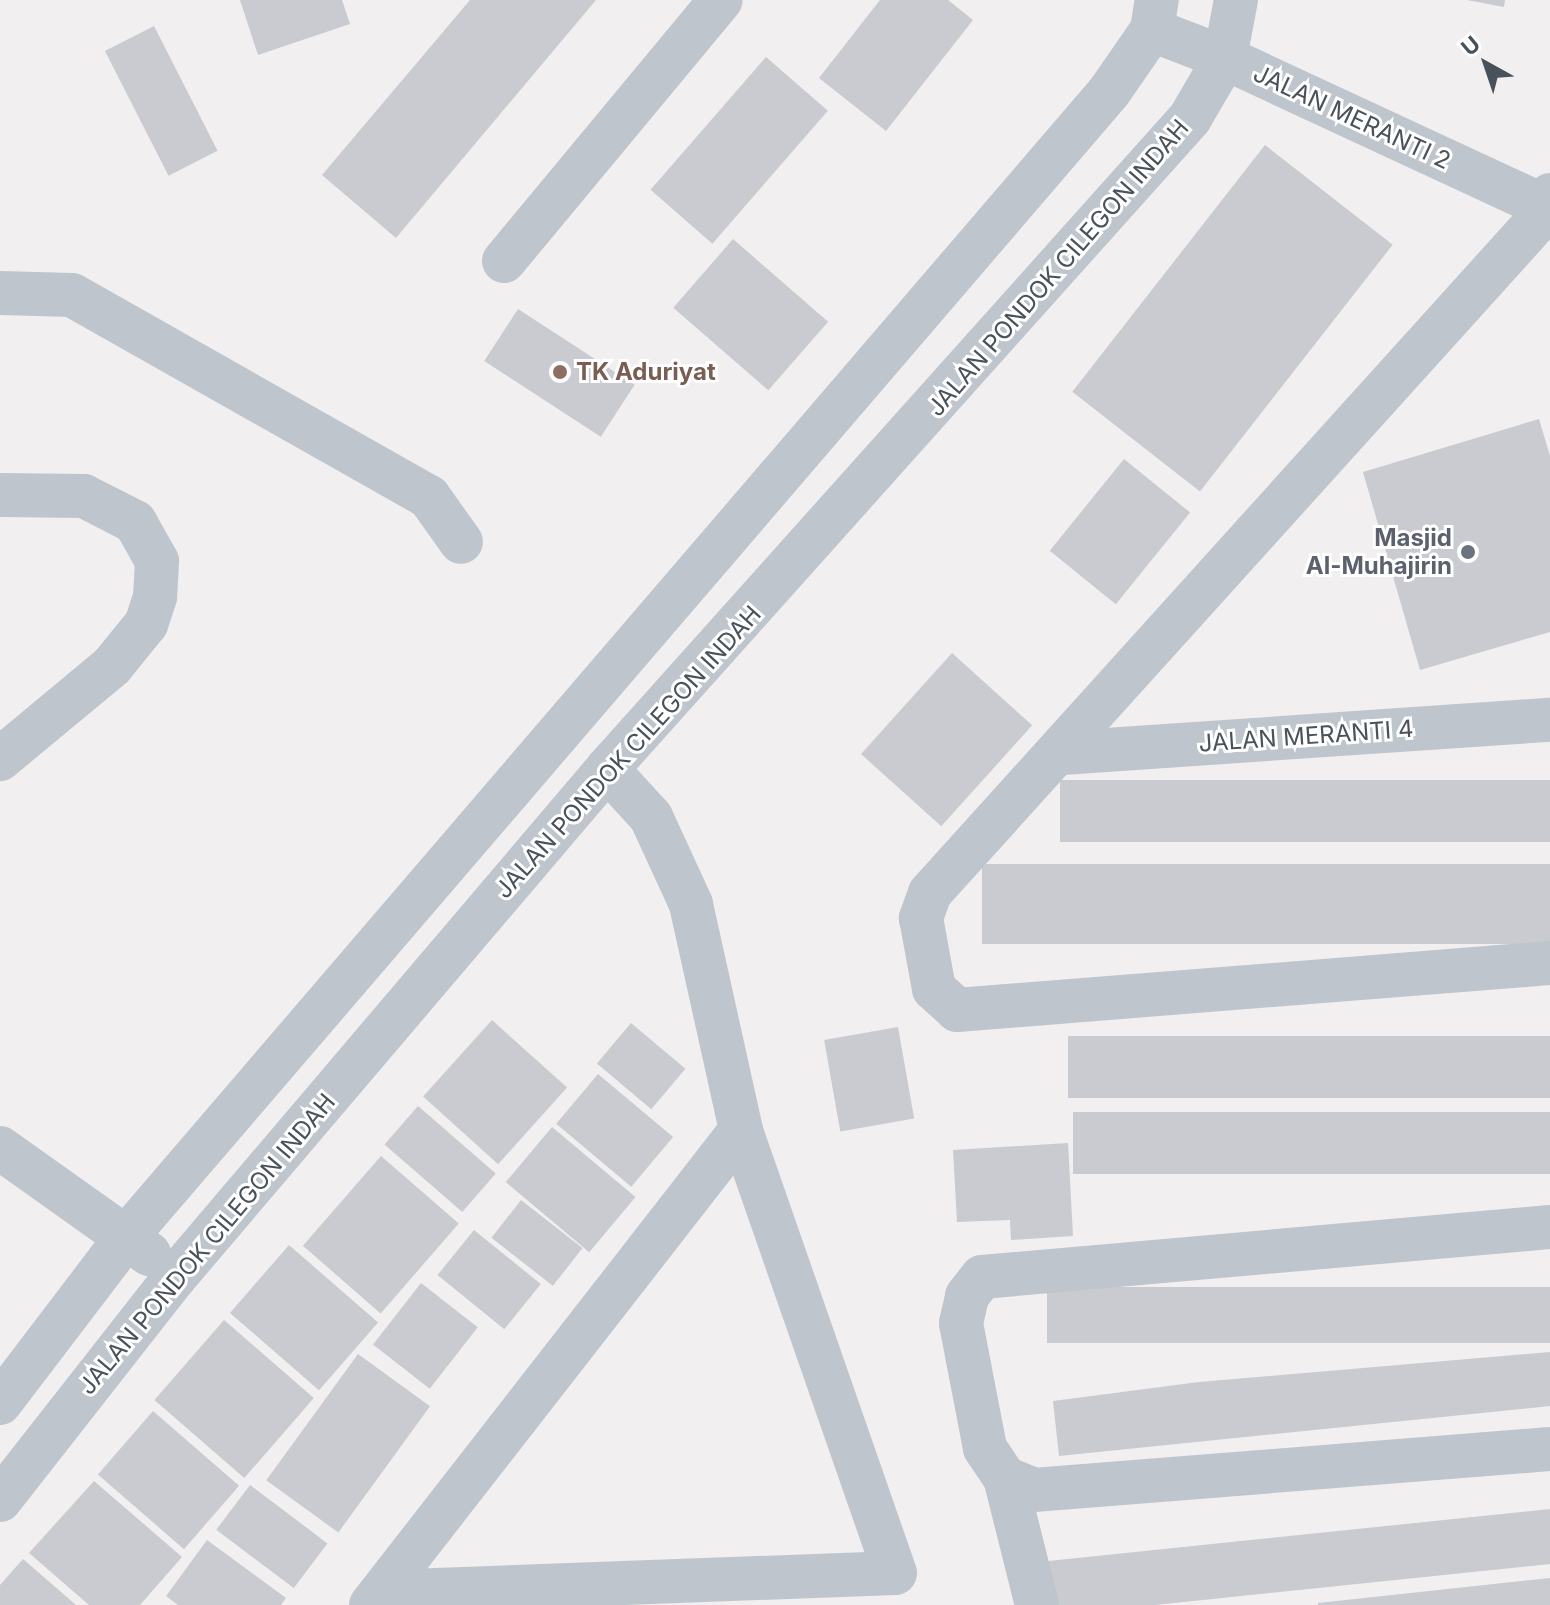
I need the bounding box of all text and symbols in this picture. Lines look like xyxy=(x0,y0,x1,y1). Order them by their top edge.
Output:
north arrow xyxy=(1446,24,1526,104)
text: U xyxy=(1456,30,1485,61)
street label: JALAN MERANTI 2 xyxy=(1249,59,1455,175)
street label: JALAN PONDOK CILEGON INDAH xyxy=(921,114,1195,422)
place label: TK Aduriyat xyxy=(576,358,716,386)
marker: TK Aduriyat xyxy=(551,363,569,381)
place label: Masjid Al-Muhajirin xyxy=(1306,524,1452,580)
marker: Masjid Al-Muhajirin xyxy=(1459,543,1477,561)
street label: JALAN PONDOK CILEGON INDAH xyxy=(489,600,767,904)
street label: JALAN MERANTI 4 xyxy=(1198,714,1414,758)
street label: JALAN PONDOK CILEGON INDAH xyxy=(73,1088,341,1400)

